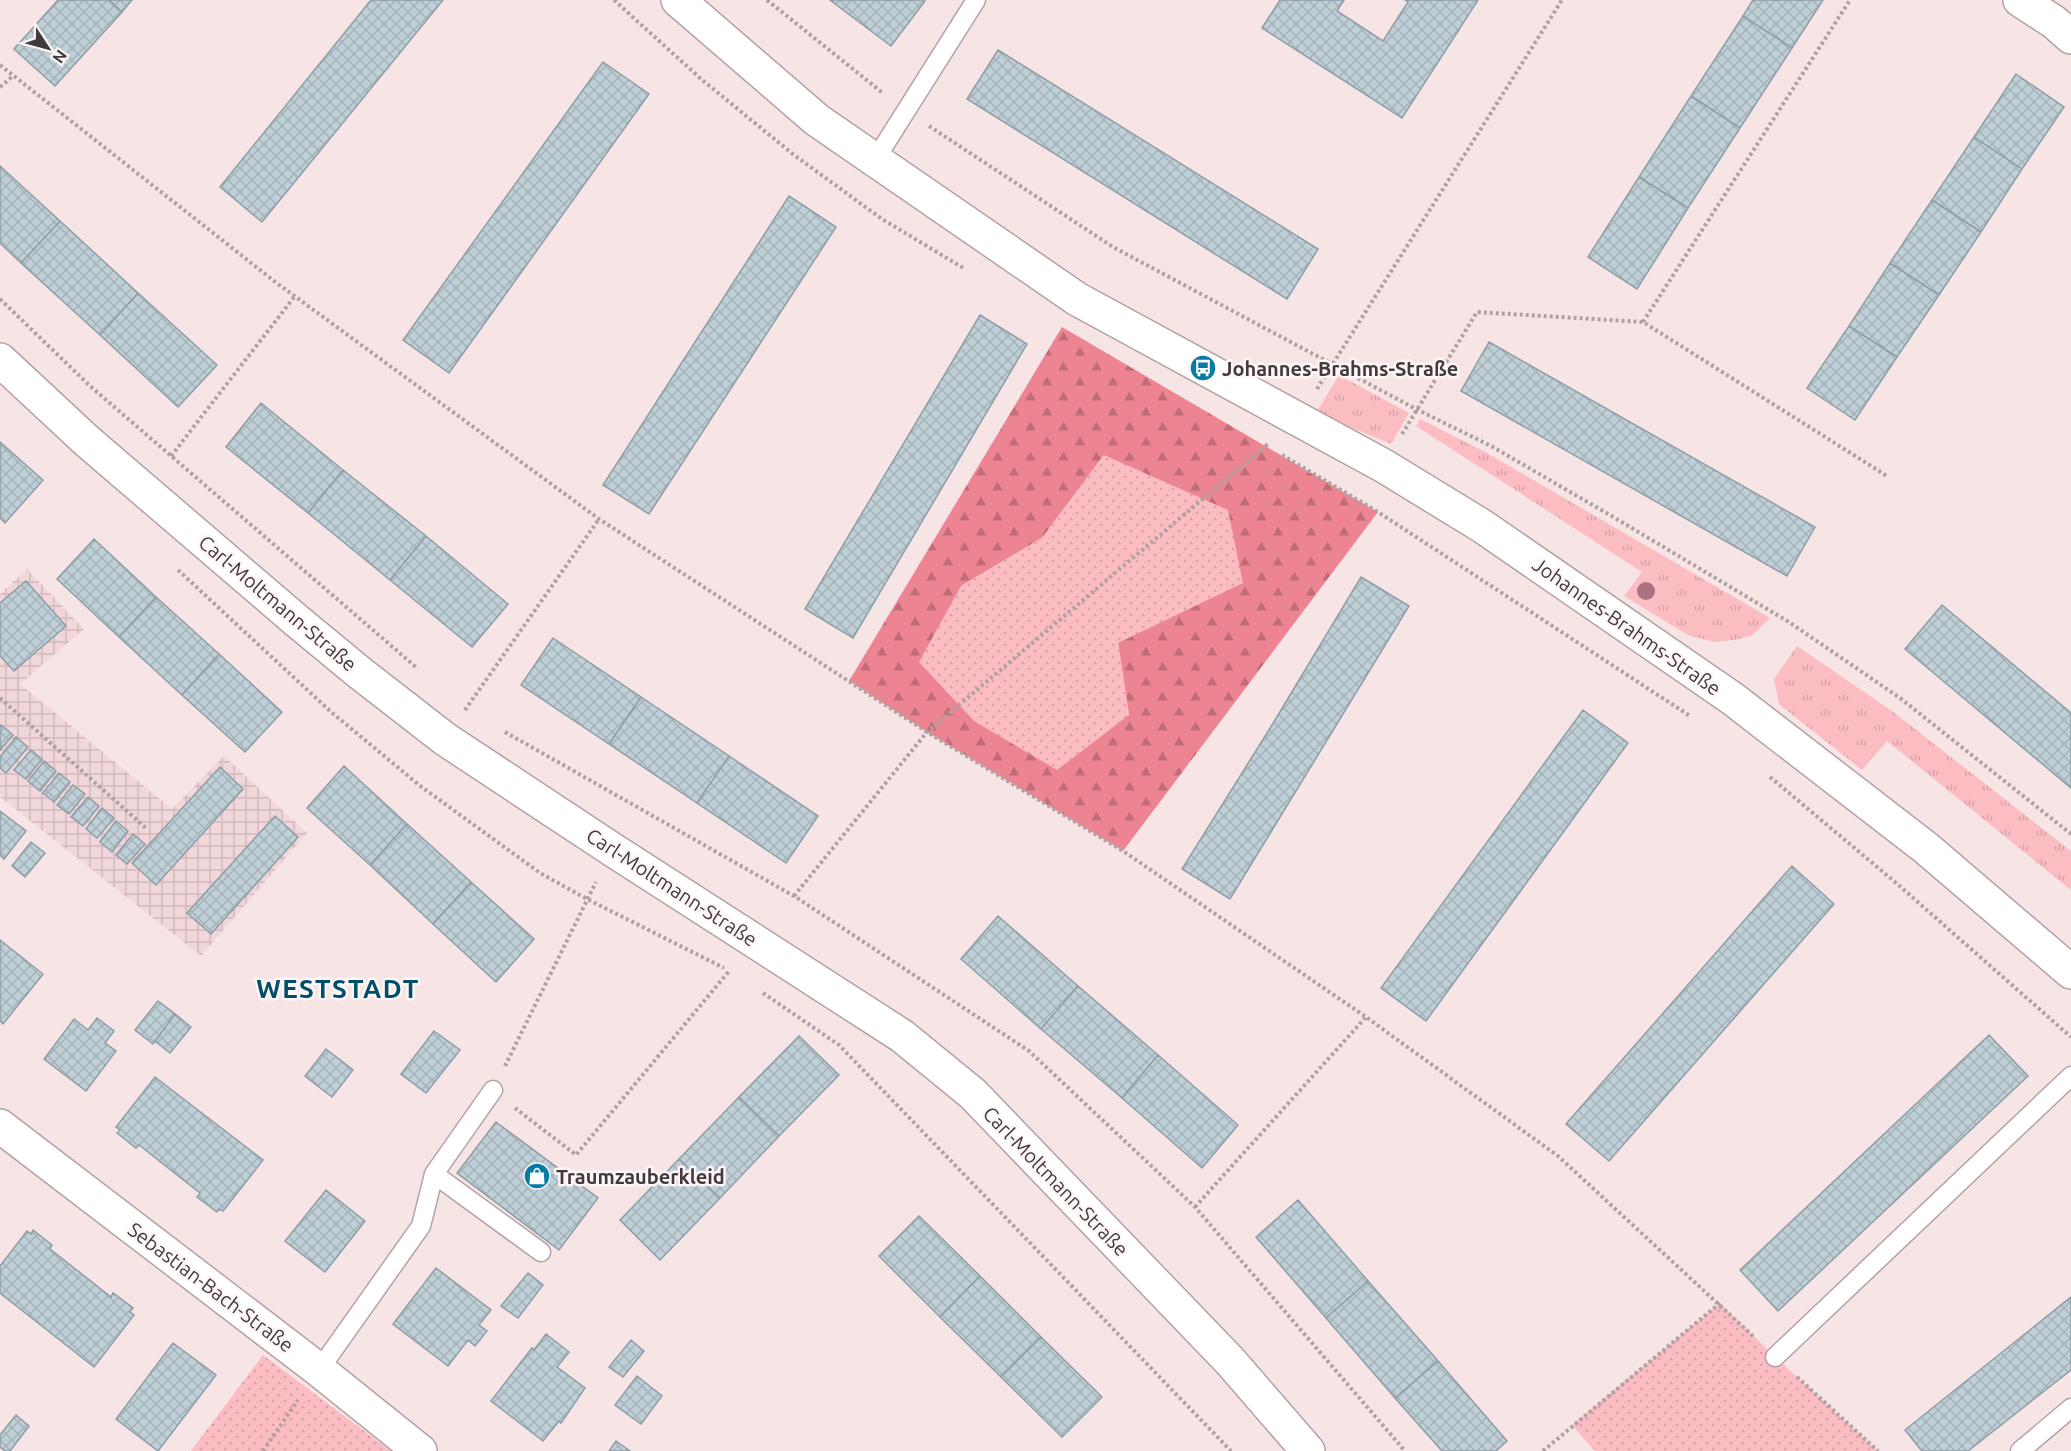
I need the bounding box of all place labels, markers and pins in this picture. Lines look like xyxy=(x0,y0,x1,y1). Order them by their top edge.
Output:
bus stop icon: Johannes-Brahms-Straße xyxy=(1188,353,1218,383)
place label: Johannes-Brahms-Straße xyxy=(1222,357,1458,380)
shop icon: Traumzauberkleid xyxy=(522,1161,552,1191)
place label: Traumzauberkleid xyxy=(556,1165,725,1188)

